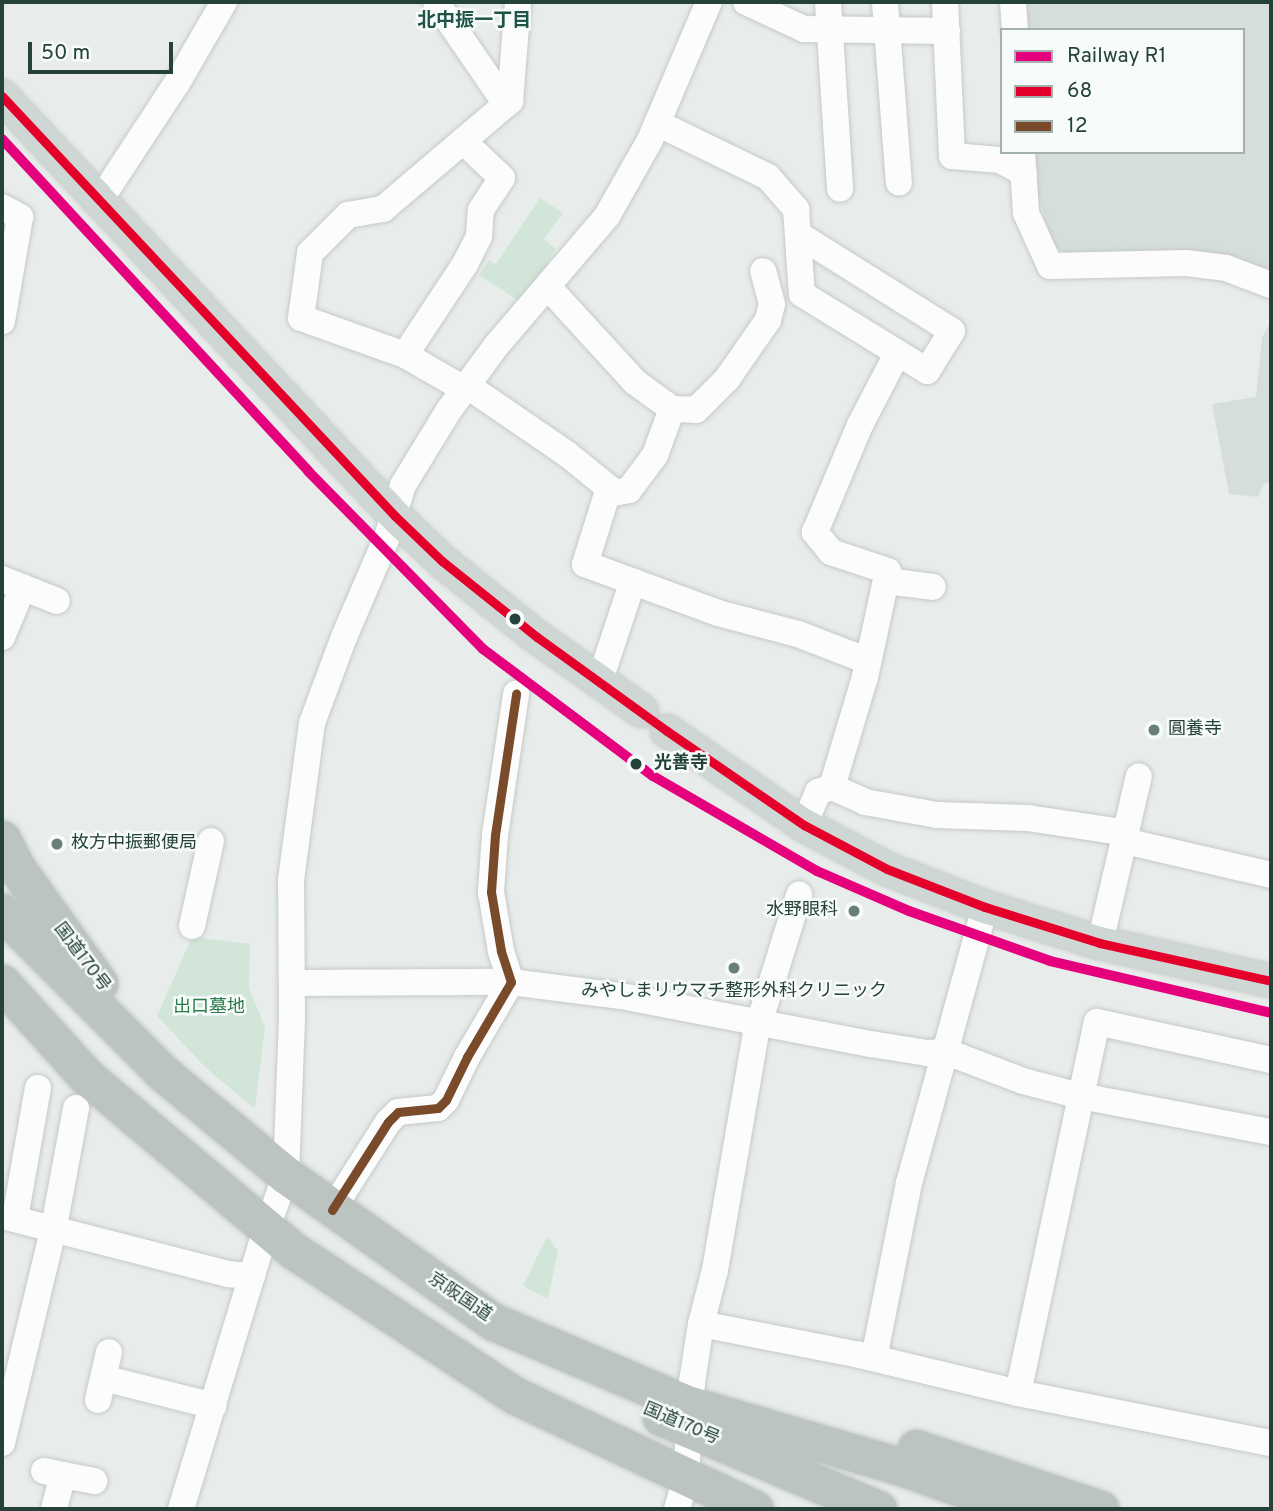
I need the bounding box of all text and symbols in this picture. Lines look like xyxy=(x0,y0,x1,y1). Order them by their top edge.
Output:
district label: 北中振一丁目 xyxy=(417,11,531,33)
scale bar xyxy=(32,28,177,72)
legend xyxy=(1000,28,1245,154)
text: 50 m xyxy=(41,40,90,67)
text: Railway R1 xyxy=(1067,43,1166,70)
text: 68 xyxy=(1067,78,1092,105)
text: 12 xyxy=(1067,113,1088,140)
unlabelled marker xyxy=(508,612,522,626)
place label: 圓養寺 xyxy=(1168,719,1222,741)
marker: 圓養寺 xyxy=(1146,722,1162,738)
marker: 光善寺 xyxy=(625,753,647,775)
place label: 光善寺 xyxy=(654,753,708,775)
place label: 枚方中振郵便局 xyxy=(71,833,197,855)
marker: 枚方中振郵便局 xyxy=(49,836,65,852)
place label: 水野眼科 xyxy=(766,900,838,922)
marker: 水野眼科 xyxy=(844,901,864,921)
street label: 国道170号 xyxy=(48,919,114,997)
marker: みやしまリウマチ整形外科クリニック xyxy=(724,958,744,978)
place label: みやしまリウマチ整形外科クリニック xyxy=(581,981,887,1003)
park label: 出口墓地 xyxy=(173,997,245,1019)
street label: 京阪国道 xyxy=(423,1269,495,1327)
street label: 国道170号 xyxy=(639,1399,723,1451)

